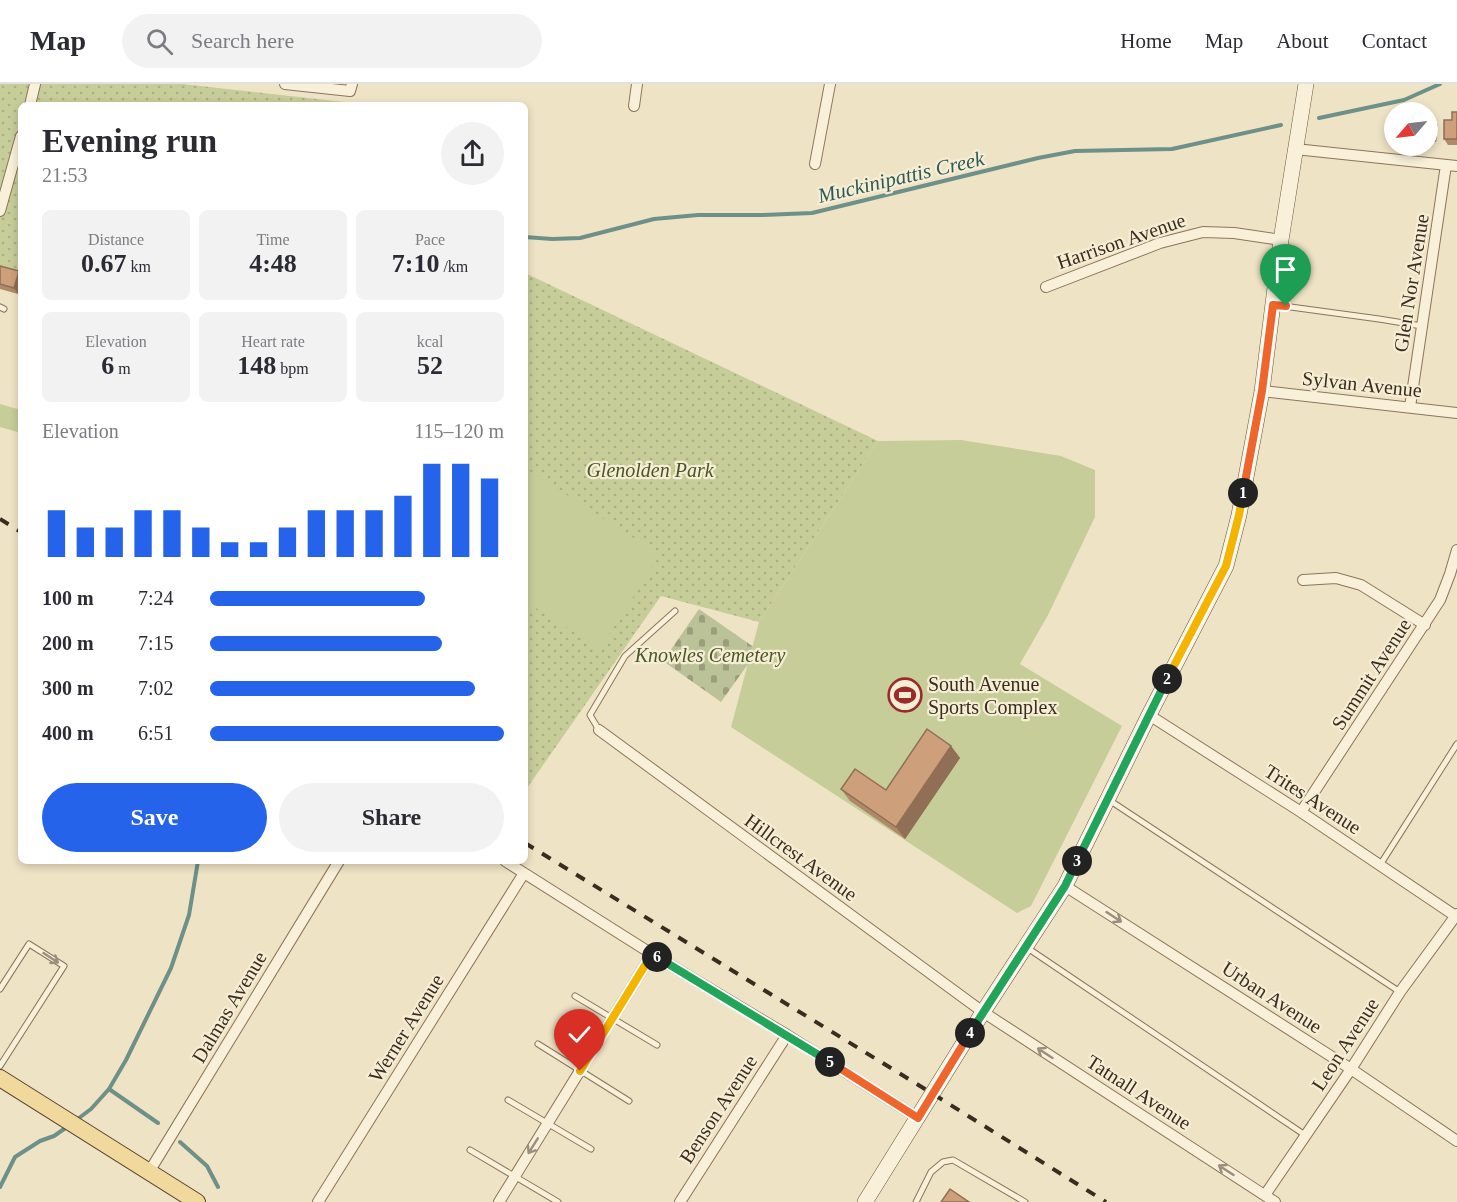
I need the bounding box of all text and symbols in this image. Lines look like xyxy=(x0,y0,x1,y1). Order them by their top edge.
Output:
search box xyxy=(122,14,542,68)
text: Map xyxy=(30,25,86,56)
icon: search xyxy=(143,25,176,58)
text: Search here xyxy=(191,28,294,53)
text: Home xyxy=(1120,29,1172,53)
text: Map xyxy=(1205,29,1243,53)
text: About xyxy=(1276,29,1329,53)
text: Contact xyxy=(1362,29,1427,53)
north arrow xyxy=(1384,102,1438,156)
map controls xyxy=(1384,102,1438,156)
button: share xyxy=(441,122,504,185)
text: Evening run xyxy=(42,123,217,159)
water label: Muckinipattis Creek xyxy=(814,146,987,208)
text: 21:53 xyxy=(42,164,88,186)
street label: Harrison Avenue xyxy=(1054,209,1188,273)
street label: Glen Nor Avenue xyxy=(1389,212,1433,354)
text: Distance xyxy=(88,231,144,248)
text: Time xyxy=(256,231,290,248)
text: Pace xyxy=(415,231,445,248)
pin xyxy=(1260,244,1311,306)
text: 0.67 xyxy=(81,249,127,278)
text: 4:48 xyxy=(249,249,297,278)
text: 7:10 xyxy=(392,249,439,278)
icon: arrive xyxy=(1269,253,1302,286)
text: km xyxy=(127,258,151,275)
text: /km xyxy=(439,258,468,275)
text: Elevation xyxy=(85,333,147,350)
text: Heart rate xyxy=(241,333,305,350)
text: kcal xyxy=(417,333,443,350)
text: 6 xyxy=(101,351,114,380)
text: 148 xyxy=(237,351,276,380)
text: 52 xyxy=(417,351,443,380)
text: m xyxy=(114,360,131,377)
text: bpm xyxy=(276,360,309,377)
street label: Sylvan Avenue xyxy=(1301,367,1423,402)
text: Elevation xyxy=(42,420,119,442)
text: 115–120 m xyxy=(414,420,504,442)
park label: Glenolden Park xyxy=(586,459,715,481)
pin: 1 xyxy=(1228,478,1258,508)
text: 1 xyxy=(1239,484,1247,501)
text: 100 m xyxy=(42,587,94,609)
text: 7:24 xyxy=(138,587,174,609)
street label: Summit Avenue xyxy=(1327,614,1415,734)
text: 200 m xyxy=(42,632,94,654)
text: 7:15 xyxy=(138,632,174,654)
park label: Knowles Cemetery xyxy=(634,644,785,667)
pin: 2 xyxy=(1152,664,1182,694)
text: 2 xyxy=(1163,670,1171,687)
place label: South Avenue Sports Complex xyxy=(928,673,1057,719)
text: 300 m xyxy=(42,677,94,699)
text: 7:02 xyxy=(138,677,174,699)
sports icon: South Avenue Sports Complex xyxy=(887,677,923,713)
text: 400 m xyxy=(42,722,94,744)
text: 6:51 xyxy=(138,722,174,744)
street label: Trites Avenue xyxy=(1261,760,1365,838)
button: Save xyxy=(42,783,267,852)
button: Share xyxy=(279,783,504,852)
street label: Hillcrest Avenue xyxy=(741,809,862,905)
pin: 3 xyxy=(1062,846,1092,876)
text: 3 xyxy=(1073,852,1081,869)
one-way arrow xyxy=(1106,911,1123,924)
pin: 6 xyxy=(642,942,672,972)
street label: Dalmas Avenue xyxy=(187,947,271,1067)
text: 6 xyxy=(653,948,661,965)
one-way arrow xyxy=(42,951,59,964)
street label: Urban Avenue xyxy=(1218,957,1326,1037)
street label: Werner Avenue xyxy=(364,970,448,1086)
street label: Leon Avenue xyxy=(1307,994,1383,1094)
pin xyxy=(554,1009,605,1071)
icon: check xyxy=(563,1018,596,1051)
pin: 4 xyxy=(955,1018,985,1048)
text: 4 xyxy=(966,1024,974,1041)
one-way arrow xyxy=(1037,1046,1054,1058)
pin: 5 xyxy=(815,1047,845,1077)
street label: Tatnall Avenue xyxy=(1083,1050,1195,1134)
street label: Benson Avenue xyxy=(675,1051,761,1167)
text: 5 xyxy=(826,1053,834,1070)
one-way arrow xyxy=(527,1138,539,1154)
one-way arrow xyxy=(1218,1164,1235,1176)

